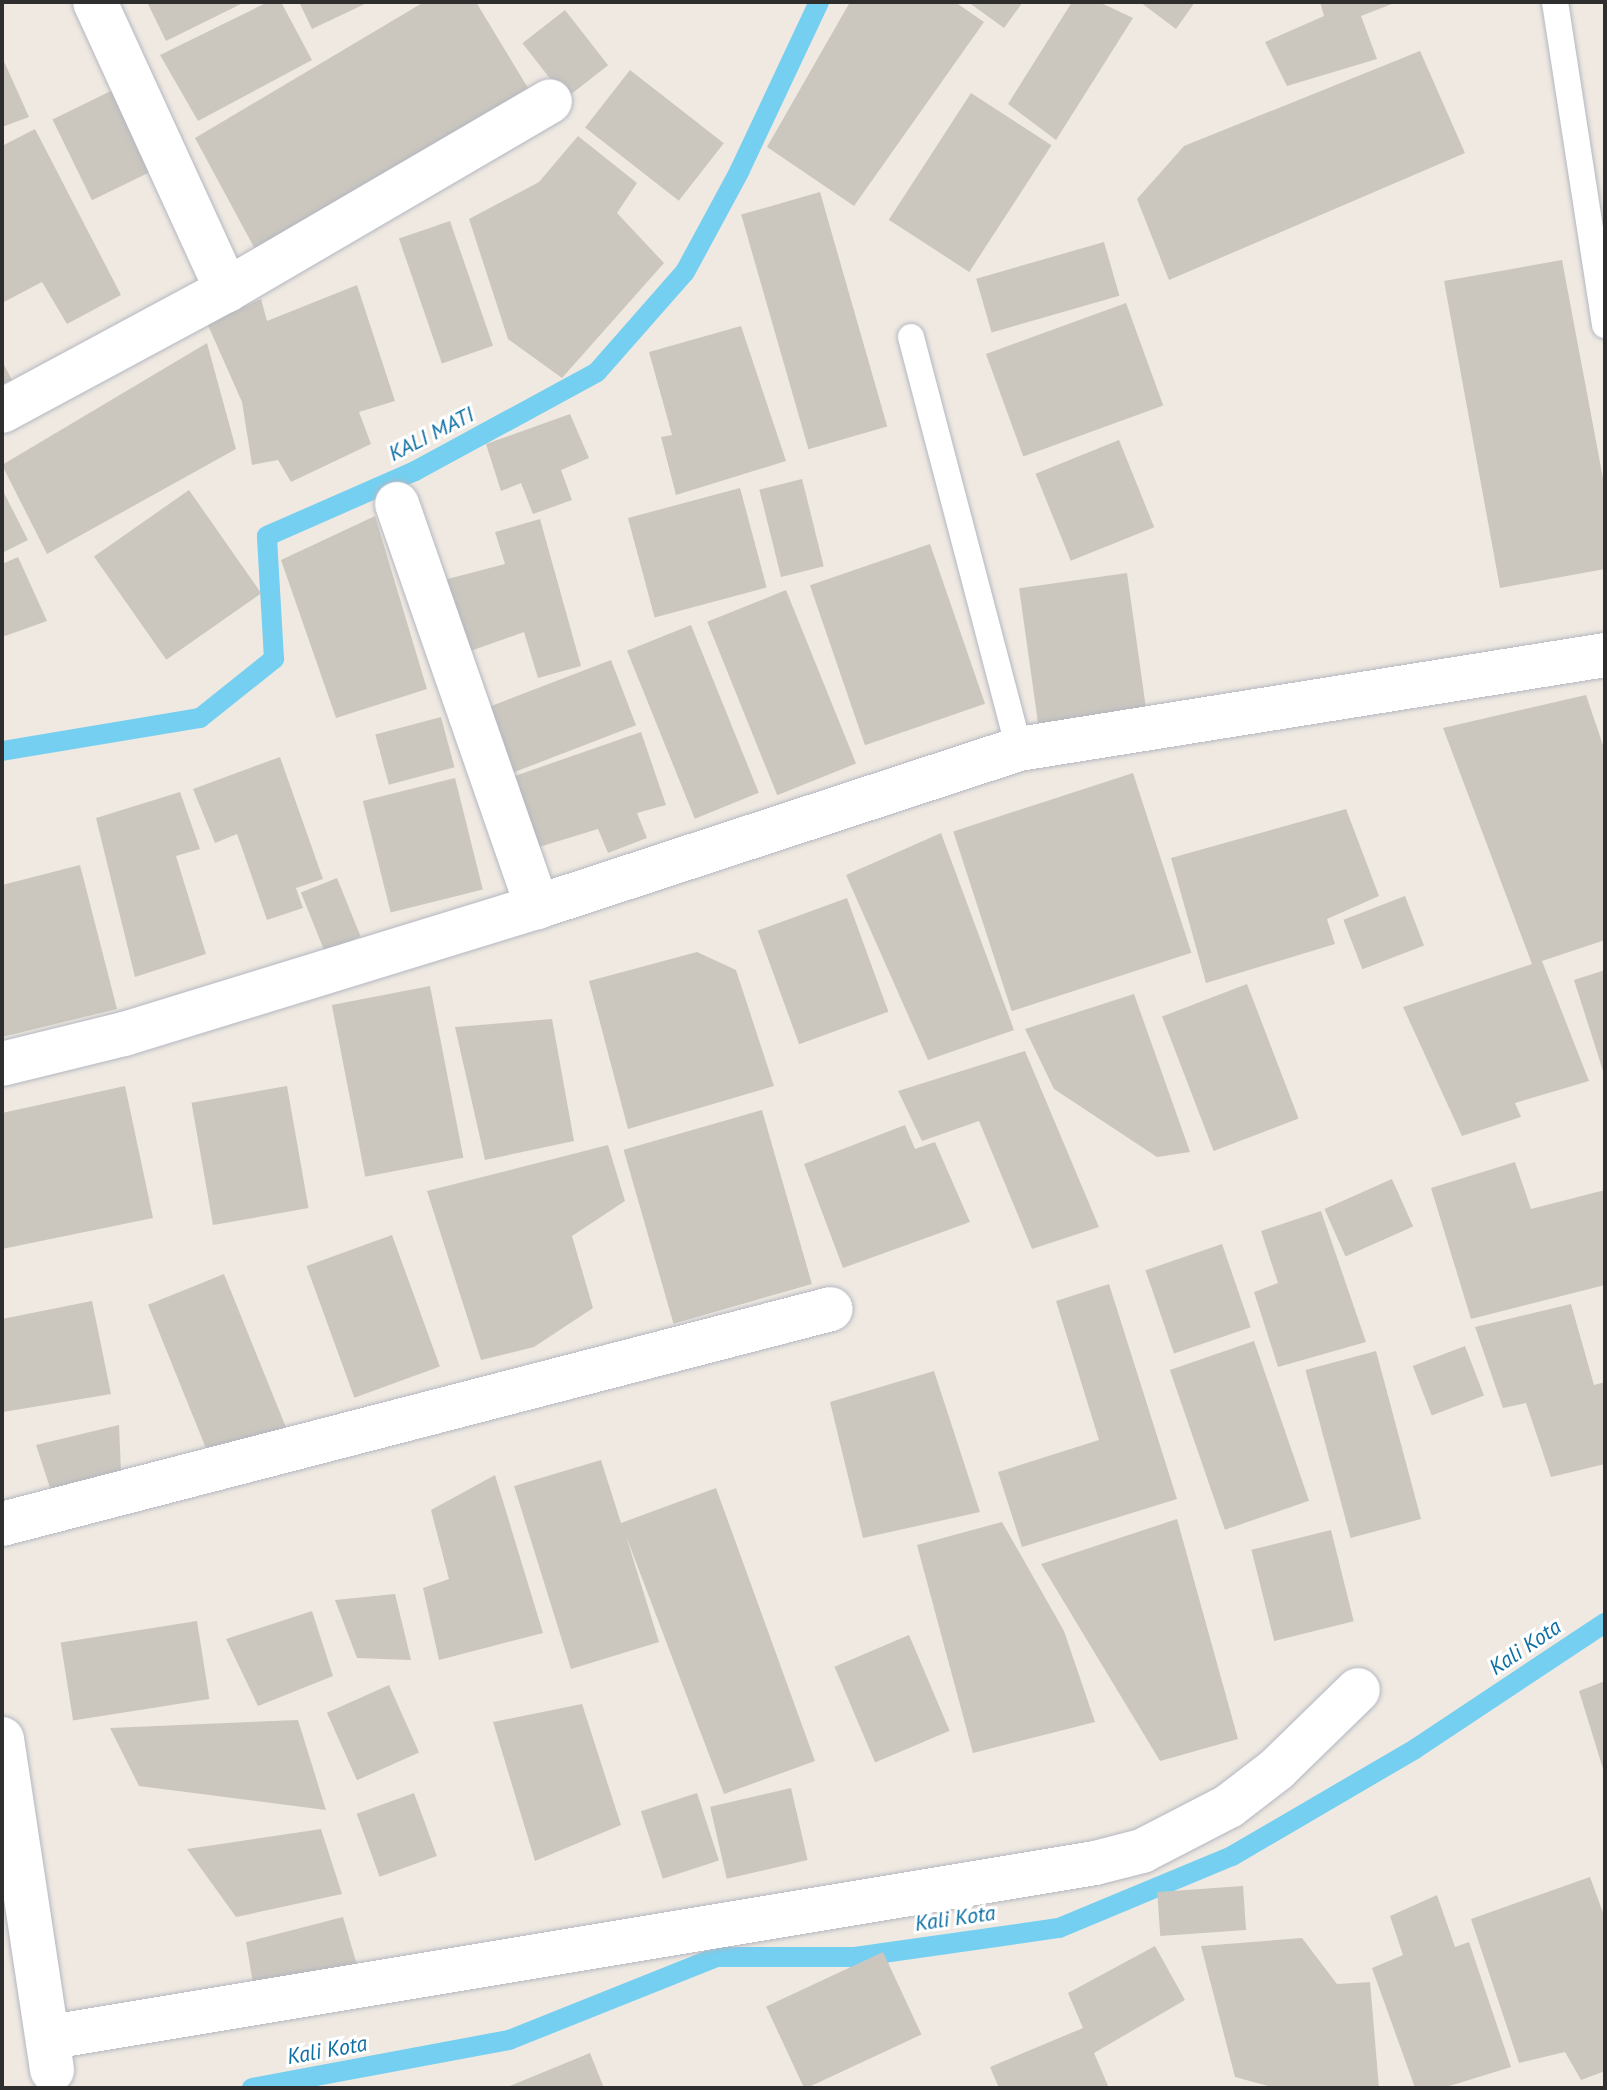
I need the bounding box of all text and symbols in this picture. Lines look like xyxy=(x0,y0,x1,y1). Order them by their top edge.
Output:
water label: KALI MATI xyxy=(384,401,478,467)
water label: Kali Kota xyxy=(1484,1613,1566,1681)
water label: Kali Kota xyxy=(913,1899,997,1937)
water label: Kali Kota xyxy=(285,2030,369,2070)

